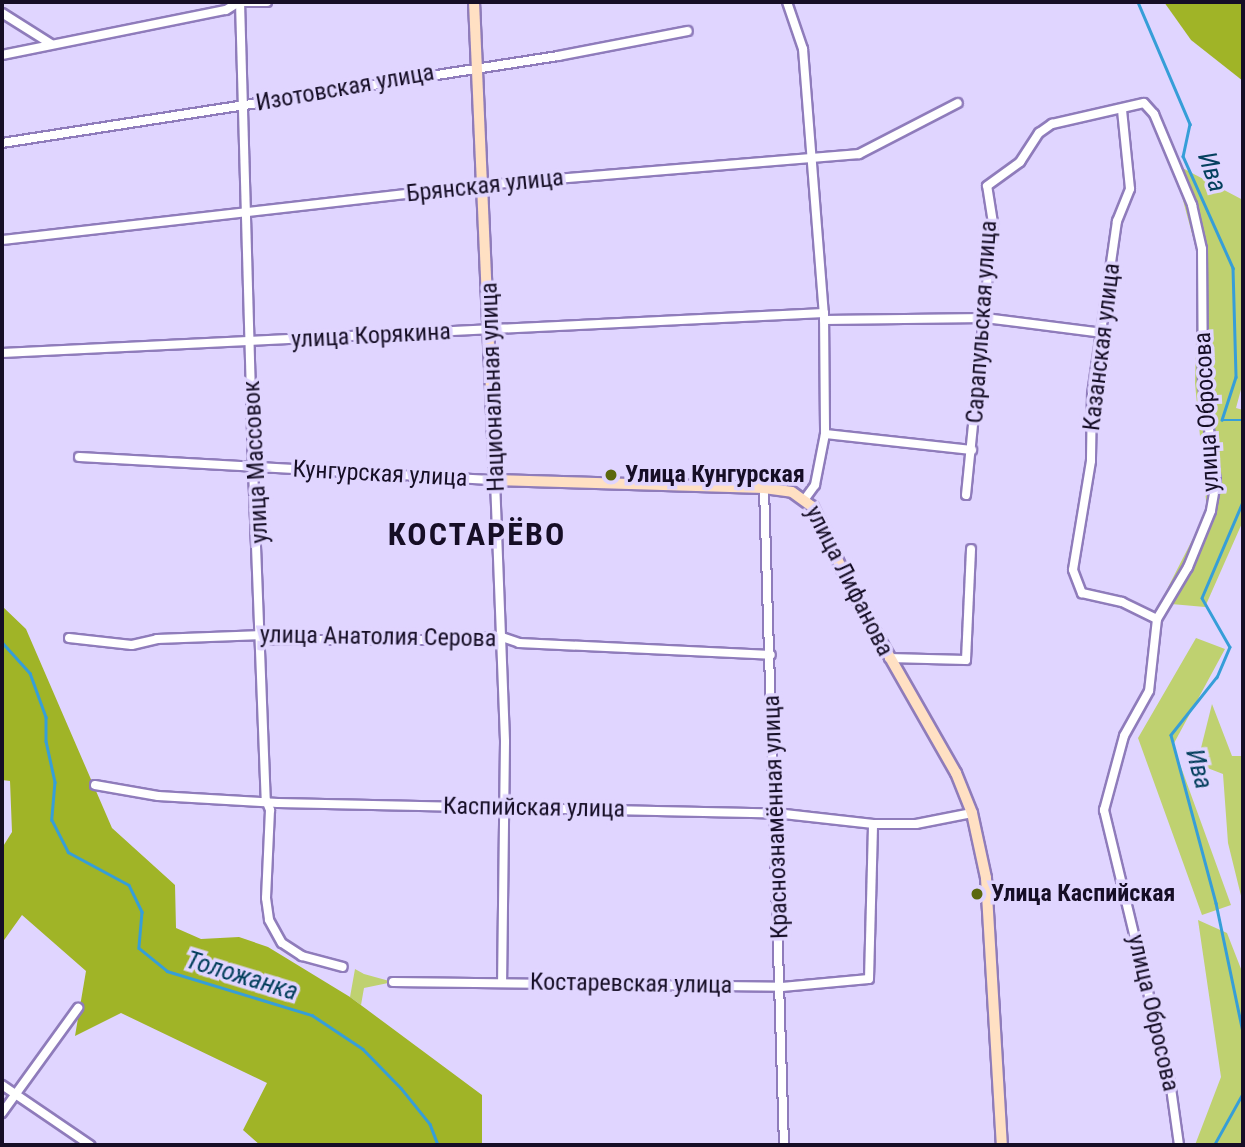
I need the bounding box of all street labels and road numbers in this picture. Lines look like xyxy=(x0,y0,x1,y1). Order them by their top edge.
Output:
street label: Изотовская улица xyxy=(254,58,436,118)
street label: Брянская улица xyxy=(405,163,565,209)
street label: Сарапульская улица xyxy=(961,220,1003,424)
street label: Казанская улица xyxy=(1077,262,1127,432)
street label: Национальная улица xyxy=(475,282,511,492)
street label: улица Корякина xyxy=(291,317,451,355)
street label: улица Обросова xyxy=(1188,331,1226,493)
street label: улица Массовок xyxy=(237,380,275,544)
street label: Кунгурская улица xyxy=(292,455,468,493)
street label: улица Лифанова xyxy=(799,501,899,661)
street label: улица Анатолия Серова xyxy=(260,621,496,653)
street label: Краснознамённая улица xyxy=(757,695,795,939)
street label: Каспийская улица xyxy=(443,792,625,824)
street label: улица Обросова xyxy=(1121,932,1185,1094)
street label: Костаревская улица xyxy=(530,968,732,1000)

